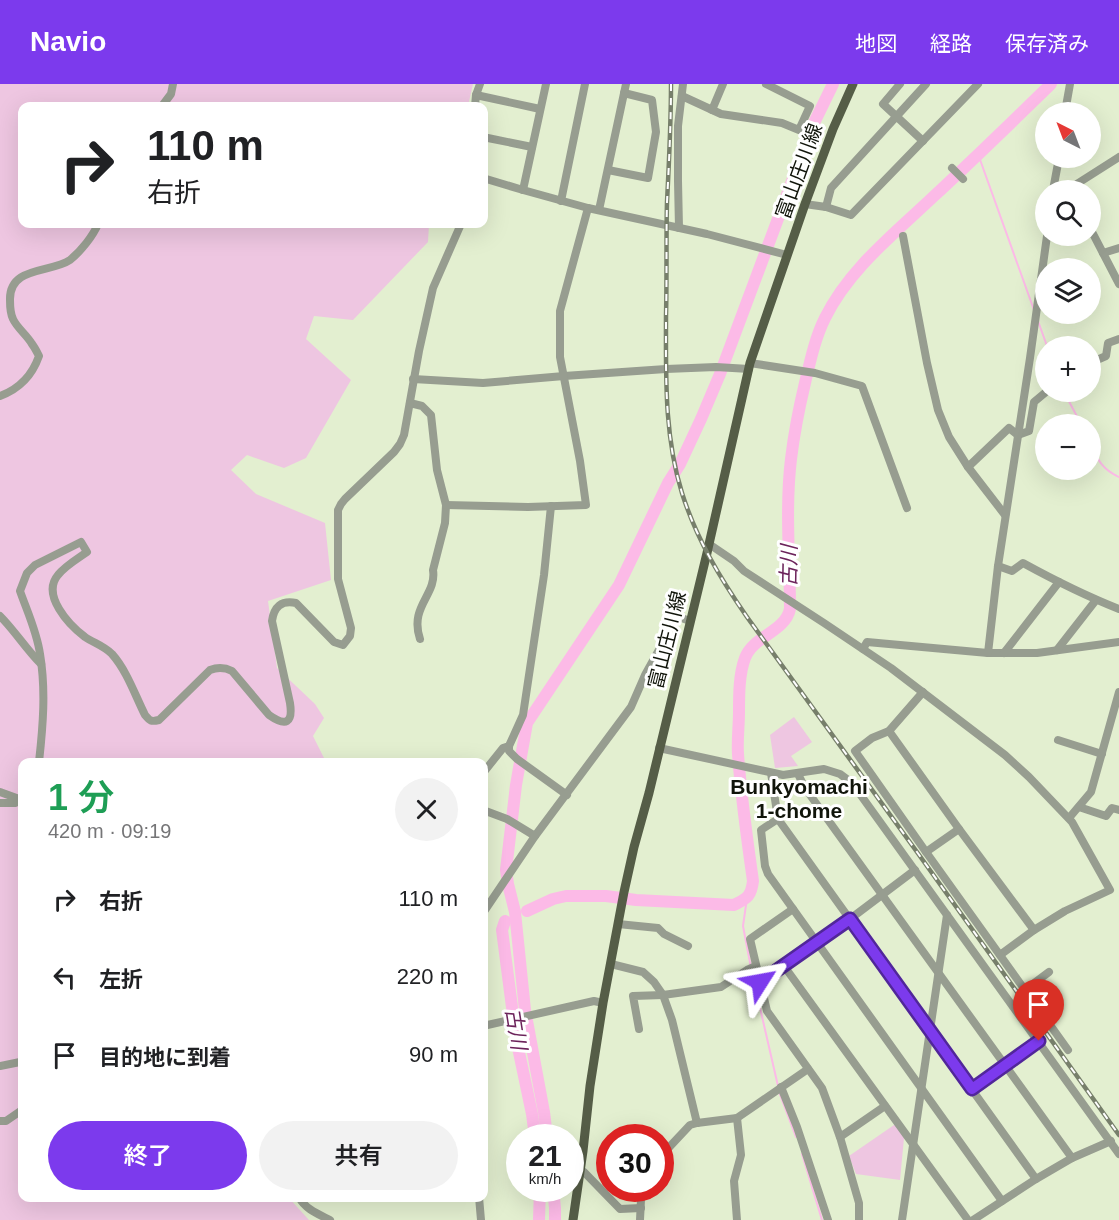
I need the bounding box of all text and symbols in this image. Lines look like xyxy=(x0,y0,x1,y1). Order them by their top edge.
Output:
text: Navio xyxy=(30,26,106,57)
text: 地図 xyxy=(855,32,897,55)
text: 経路 xyxy=(930,32,972,55)
text: 保存済み xyxy=(1005,32,1089,55)
north arrow xyxy=(1035,102,1101,168)
map controls xyxy=(1035,102,1101,480)
street label: 富山庄川線 xyxy=(772,120,826,222)
text: 110 m xyxy=(147,122,264,169)
icon: right xyxy=(48,126,126,204)
text: 右折 xyxy=(147,178,201,208)
button: search xyxy=(1035,180,1101,246)
button: layers xyxy=(1035,258,1101,324)
button: + xyxy=(1035,336,1101,402)
button: − xyxy=(1035,414,1101,480)
water label: 古川 xyxy=(777,543,800,587)
street label: 富山庄川線 xyxy=(644,589,690,691)
district label: Bunkyomachi 1-chome xyxy=(730,775,868,822)
text: 1 分 xyxy=(48,777,114,818)
button: close xyxy=(395,778,458,841)
text: 420 m · 09:19 xyxy=(48,820,171,842)
icon: right xyxy=(48,883,81,916)
text: 110 m xyxy=(398,886,458,911)
text: 右折 xyxy=(99,889,143,914)
position arrow xyxy=(728,950,792,1014)
icon: left xyxy=(48,961,81,994)
text: 220 m xyxy=(397,964,458,989)
text: 左折 xyxy=(99,967,143,992)
pin xyxy=(1013,979,1064,1041)
icon: arrive xyxy=(1022,988,1055,1021)
water label: 古川 xyxy=(502,1006,531,1053)
icon: arrive xyxy=(48,1039,81,1072)
text: 90 m xyxy=(409,1042,458,1067)
text: 目的地に到着 xyxy=(99,1045,231,1070)
button: 終了 xyxy=(48,1121,247,1190)
button: 共有 xyxy=(259,1121,458,1190)
speed limit sign: 30 xyxy=(596,1124,674,1202)
text: 21 xyxy=(528,1139,562,1172)
text: km/h xyxy=(529,1170,561,1187)

